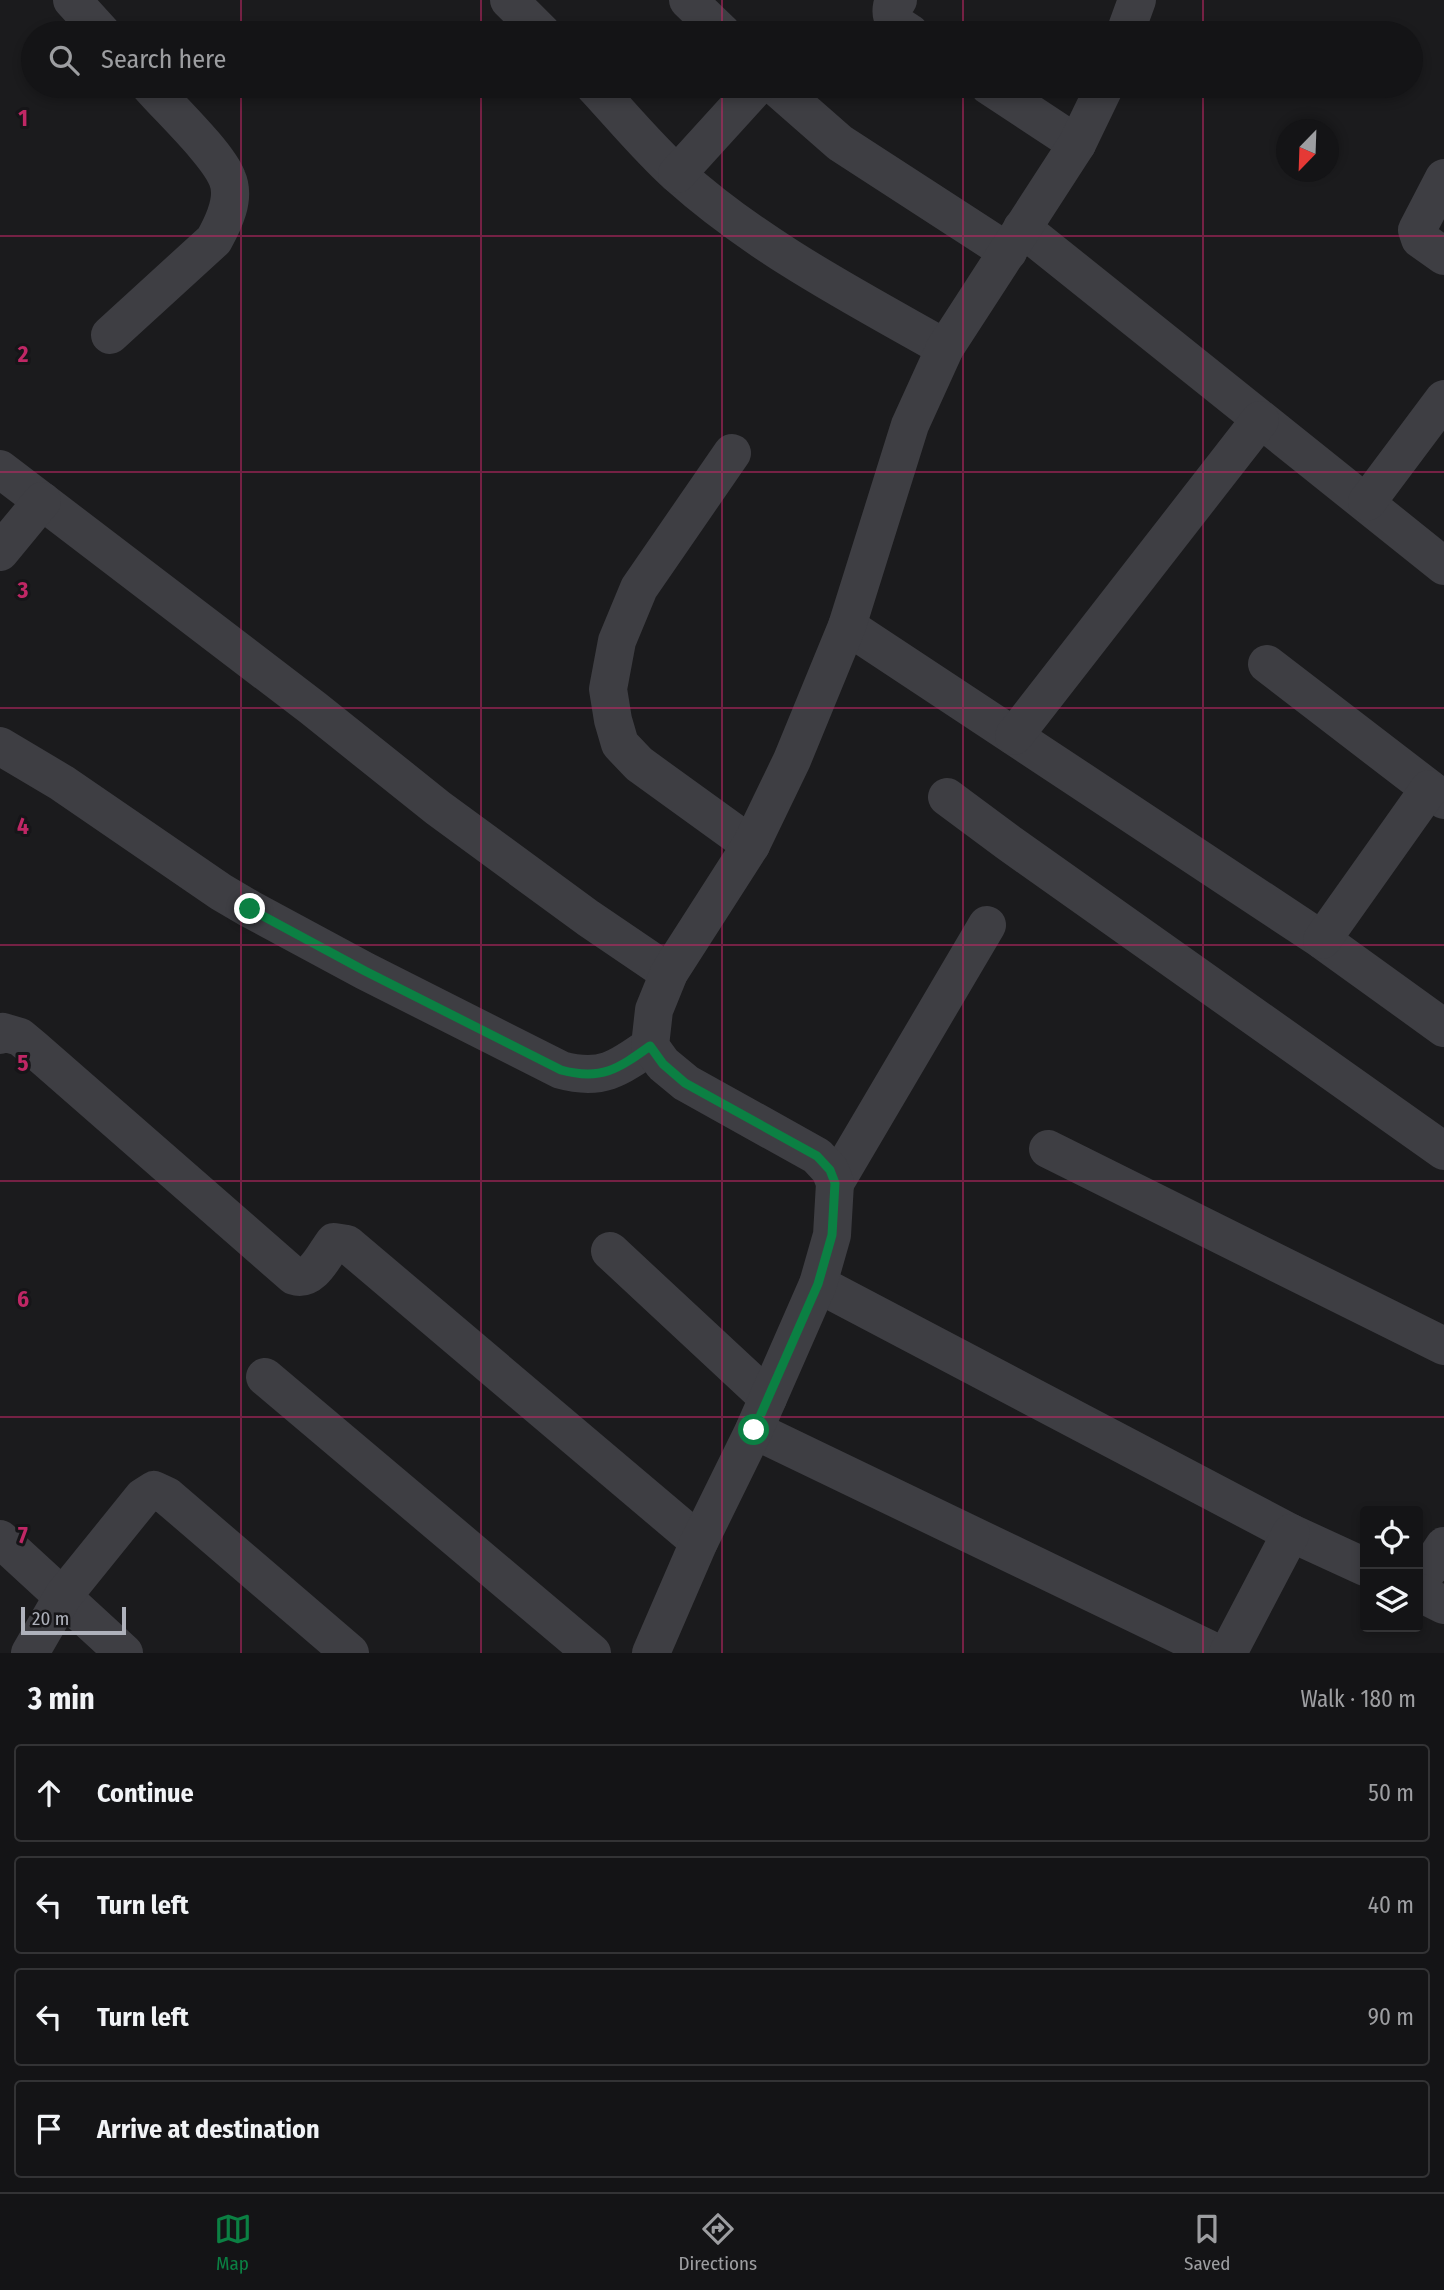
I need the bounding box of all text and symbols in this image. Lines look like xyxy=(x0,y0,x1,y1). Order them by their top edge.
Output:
search box xyxy=(21,21,1423,98)
icon: search xyxy=(45,41,83,79)
text: Search here xyxy=(101,44,226,75)
text: 1 xyxy=(18,104,28,132)
north arrow xyxy=(1276,119,1339,182)
text: 2 xyxy=(17,340,29,368)
text: 3 xyxy=(17,576,29,604)
text: 4 xyxy=(17,812,29,840)
route end xyxy=(234,893,265,924)
text: 5 xyxy=(17,1049,29,1077)
text: 6 xyxy=(17,1285,29,1313)
route start xyxy=(738,1414,769,1445)
map controls xyxy=(1360,1506,1423,1632)
button: locate xyxy=(1360,1506,1423,1569)
text: 7 xyxy=(18,1521,28,1549)
button: layers xyxy=(1360,1569,1423,1632)
scale bar xyxy=(21,1604,126,1636)
text: 20 m xyxy=(32,1607,69,1630)
text: 3 min xyxy=(28,1681,95,1717)
text: Walk · 180 m xyxy=(1300,1685,1416,1713)
icon: ahead xyxy=(30,1774,68,1812)
text: Continue xyxy=(97,1778,194,1809)
text: 50 m xyxy=(1368,1779,1414,1807)
icon: left xyxy=(30,1886,68,1924)
text: Turn left xyxy=(97,1890,189,1921)
text: 40 m xyxy=(1368,1891,1414,1919)
icon: left xyxy=(30,1998,68,2036)
text: Turn left xyxy=(97,2002,189,2033)
text: 90 m xyxy=(1368,2003,1414,2031)
icon: arrive xyxy=(30,2110,68,2148)
text: Arrive at destination xyxy=(97,2114,320,2145)
tab: Map xyxy=(214,2210,252,2275)
tab: Directions xyxy=(679,2210,757,2275)
tab: Saved xyxy=(1184,2210,1230,2275)

